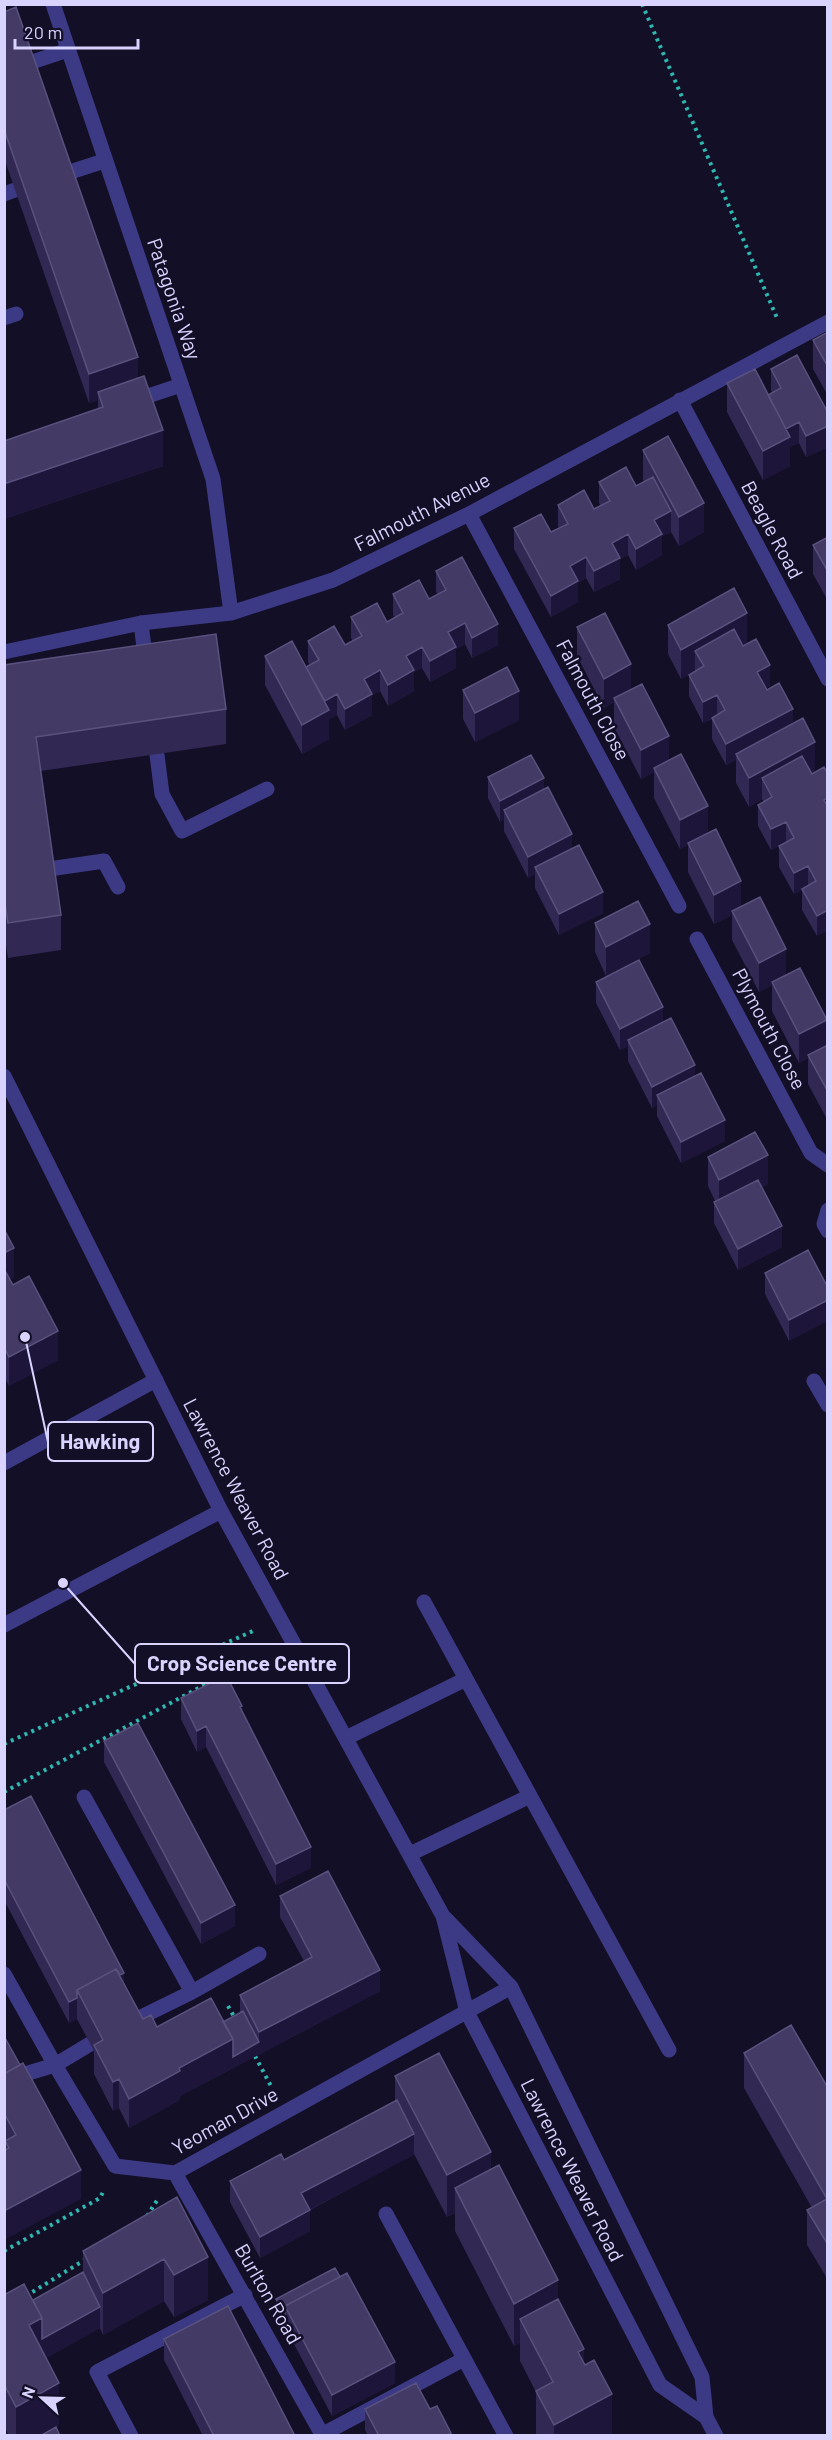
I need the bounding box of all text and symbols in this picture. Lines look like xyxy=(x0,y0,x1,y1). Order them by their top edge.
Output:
scale bar xyxy=(15,12,138,50)
text: 20 m xyxy=(24,21,62,43)
street label: Patagonia Way xyxy=(143,235,207,363)
street label: Falmouth Avenue xyxy=(350,467,493,556)
street label: Beagle Road xyxy=(737,476,809,583)
street label: Falmouth Close xyxy=(552,635,636,764)
street label: Plymouth Close xyxy=(728,964,812,1093)
street label: Lawrence Weaver Road xyxy=(179,1394,295,1583)
callout: Hawking xyxy=(48,1422,153,1461)
text: Hawking xyxy=(60,1428,140,1453)
callout: Crop Science Centre xyxy=(135,1644,349,1683)
text: Crop Science Centre xyxy=(147,1650,337,1675)
street label: Lawrence Weaver Road xyxy=(516,2074,629,2265)
street label: Yeoman Drive xyxy=(167,2081,282,2159)
street label: Burlton Road xyxy=(231,2239,307,2348)
north arrow xyxy=(12,2368,72,2428)
text: N xyxy=(17,2384,38,2401)

